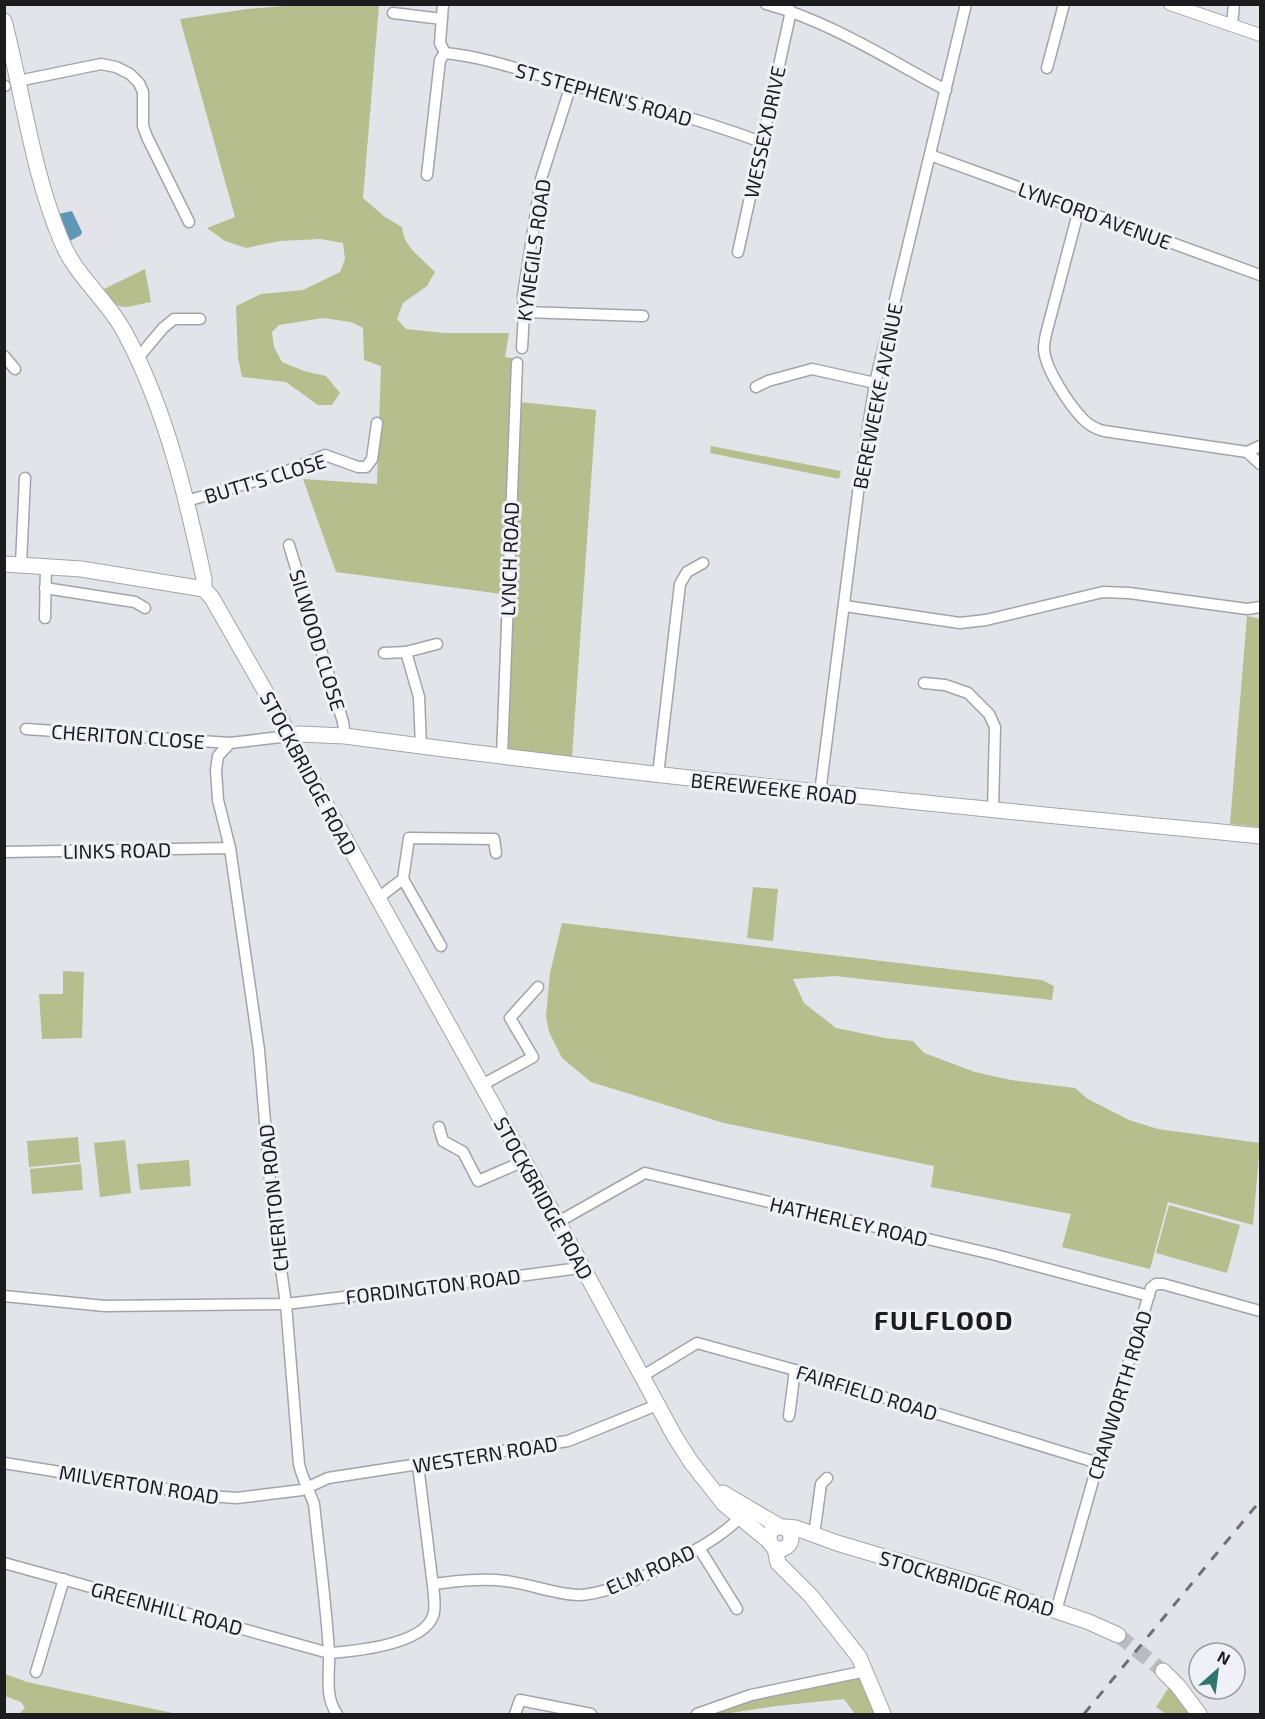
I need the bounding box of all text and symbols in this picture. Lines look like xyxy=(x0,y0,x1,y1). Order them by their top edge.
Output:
street label: ST STEPHEN'S ROAD xyxy=(513,57,695,131)
street label: WESSEX DRIVE xyxy=(738,64,790,200)
street label: LYNFORD AVENUE xyxy=(1015,176,1175,254)
street label: KYNEGILS ROAD xyxy=(511,177,555,323)
street label: BEREWEEKE AVENUE xyxy=(847,301,907,491)
street label: BUTT'S CLOSE xyxy=(201,448,329,508)
street label: LYNCH ROAD xyxy=(495,501,523,617)
street label: SILWOOD CLOSE xyxy=(285,567,351,713)
street label: STOCKBRIDGE ROAD xyxy=(256,687,362,859)
street label: CHERITON CLOSE xyxy=(50,719,206,753)
street label: BEREWEEKE ROAD xyxy=(690,767,858,809)
street label: LINKS ROAD xyxy=(63,837,171,863)
street label: STOCKBRIDGE ROAD xyxy=(489,1113,599,1283)
street label: CHERITON ROAD xyxy=(253,1123,293,1273)
street label: HATHERLEY ROAD xyxy=(768,1191,930,1251)
street label: FORDINGTON ROAD xyxy=(344,1263,522,1309)
district label: FULFLOOD xyxy=(874,1304,1014,1335)
street label: CRANWORTH ROAD xyxy=(1082,1308,1156,1482)
street label: FAIRFIELD ROAD xyxy=(793,1359,941,1425)
street label: WESTERN ROAD xyxy=(411,1431,559,1477)
street label: MILVERTON ROAD xyxy=(57,1460,221,1508)
street label: ELM ROAD xyxy=(602,1539,698,1599)
street label: STOCKBRIDGE ROAD xyxy=(876,1545,1058,1621)
street label: GREENHILL ROAD xyxy=(89,1576,245,1640)
north arrow xyxy=(1187,1641,1247,1701)
text: N xyxy=(1215,1646,1234,1668)

